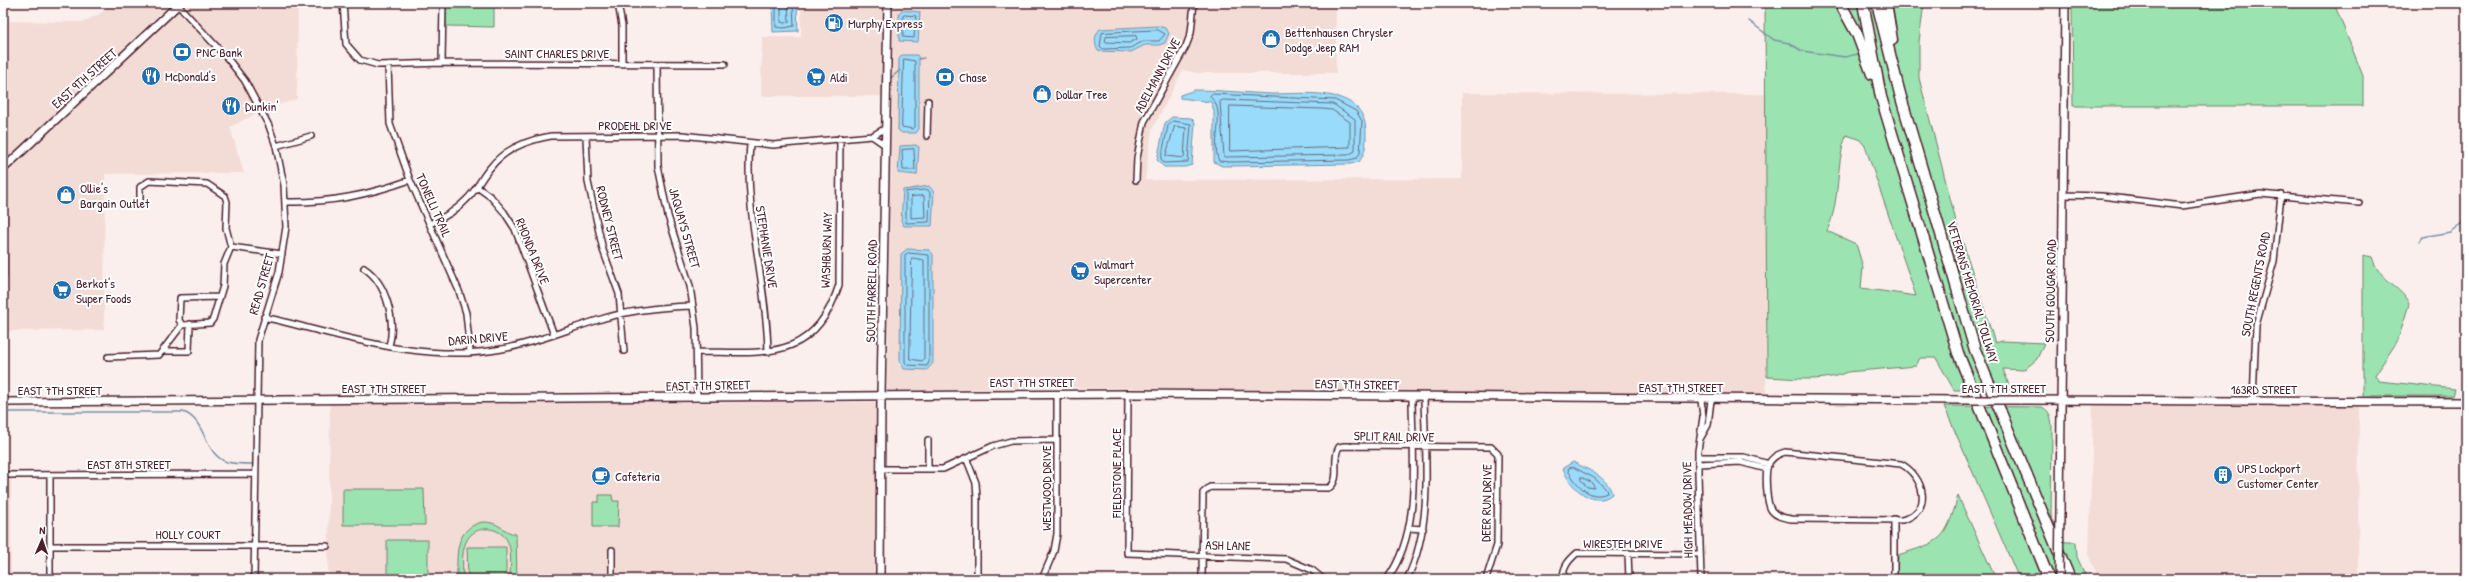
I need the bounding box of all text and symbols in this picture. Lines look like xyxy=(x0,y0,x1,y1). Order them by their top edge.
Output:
fuel station icon: Murphy Express xyxy=(823,12,845,34)
place label: Murphy Express xyxy=(848,14,923,32)
place label: Bettenhausen Chrysler Dodge Jeep RAM xyxy=(1285,23,1393,56)
shop icon: Bettenhausen Chrysler Dodge Jeep RAM xyxy=(1260,28,1282,50)
street label: ADELMANN DRIVE xyxy=(1130,34,1184,116)
bank icon: PNC Bank xyxy=(171,41,193,63)
street label: EAST 9TH STREET xyxy=(47,43,121,112)
place label: PNC Bank xyxy=(196,43,243,61)
street label: SAINT CHARLES DRIVE xyxy=(505,44,610,62)
restaurant icon: McDonald's xyxy=(140,65,162,87)
supermarket icon: Aldi xyxy=(805,66,827,88)
bank icon: Chase xyxy=(934,66,956,88)
place label: McDonald's xyxy=(165,67,216,85)
place label: Aldi xyxy=(830,68,848,86)
place label: Chase xyxy=(959,68,987,86)
shop icon: Dollar Tree xyxy=(1031,83,1053,105)
place label: Dollar Tree xyxy=(1056,85,1108,103)
restaurant icon: Dunkin' xyxy=(220,95,242,117)
place label: Dunkin' xyxy=(245,97,279,115)
street label: PRODEHL DRIVE xyxy=(598,116,672,134)
street label: TONELLI TRAIL xyxy=(412,170,456,240)
place label: Ollie's Bargain Outlet xyxy=(80,179,150,212)
shop icon: Ollie's Bargain Outlet xyxy=(55,184,77,206)
street label: RODNEY STREET xyxy=(592,184,628,263)
street label: JAQUAYS STREET xyxy=(665,185,705,271)
street label: STEPHANIE DRIVE xyxy=(752,204,782,290)
street label: WASHBURN WAY xyxy=(816,211,836,288)
street label: RHONDA DRIVE xyxy=(512,215,555,287)
street label: VETERANS MEMORIAL TOLLWAY xyxy=(1943,219,2003,365)
street label: SOUTH REGENTS ROAD xyxy=(2236,229,2274,338)
street label: SOUTH GOUGAR ROAD xyxy=(2040,238,2060,343)
street label: SOUTH FARRELL ROAD xyxy=(861,239,881,342)
street label: READ STREET xyxy=(244,251,279,317)
place label: Walmart Supercenter xyxy=(1094,255,1152,288)
supermarket icon: Walmart Supercenter xyxy=(1069,260,1091,282)
place label: Berkot's Super Foods xyxy=(76,274,131,307)
supermarket icon: Berkot's Super Foods xyxy=(51,279,73,301)
street label: DARIN DRIVE xyxy=(448,326,509,350)
street label: EAST 7TH STREET xyxy=(990,373,1075,391)
street label: EAST 7TH STREET xyxy=(1315,374,1400,394)
street label: EAST 7TH STREET xyxy=(666,375,751,395)
street label: EAST 7TH STREET xyxy=(1639,378,1724,396)
street label: EAST 7TH STREET xyxy=(342,379,427,397)
street label: EAST 7TH STREET xyxy=(1962,379,2047,397)
street label: 163RD STREET xyxy=(2231,380,2298,398)
street label: EAST 7TH STREET xyxy=(18,381,103,399)
street label: SPLIT RAIL DRIVE xyxy=(1354,426,1435,446)
street label: FIELDSTONE PLACE xyxy=(1107,428,1125,519)
street label: WESTWOOD DRIVE xyxy=(1037,445,1055,531)
street label: EAST 8TH STREET xyxy=(87,455,172,473)
place label: UPS Lockport Customer Center xyxy=(2237,459,2319,492)
street label: HIGH MEADOW DRIVE xyxy=(1677,461,1697,559)
street label: DEER RUN DRIVE xyxy=(1476,464,1496,542)
building icon: UPS Lockport Customer Center xyxy=(2212,464,2234,486)
cafe icon: Cafeteria xyxy=(590,465,612,487)
place label: Cafeteria xyxy=(615,467,660,485)
north arrow xyxy=(22,520,62,560)
text: N xyxy=(39,523,46,537)
street label: HOLLY COURT xyxy=(155,525,222,543)
street label: WIRESTEM DRIVE xyxy=(1583,534,1663,552)
street label: ASH LANE xyxy=(1205,536,1251,554)

